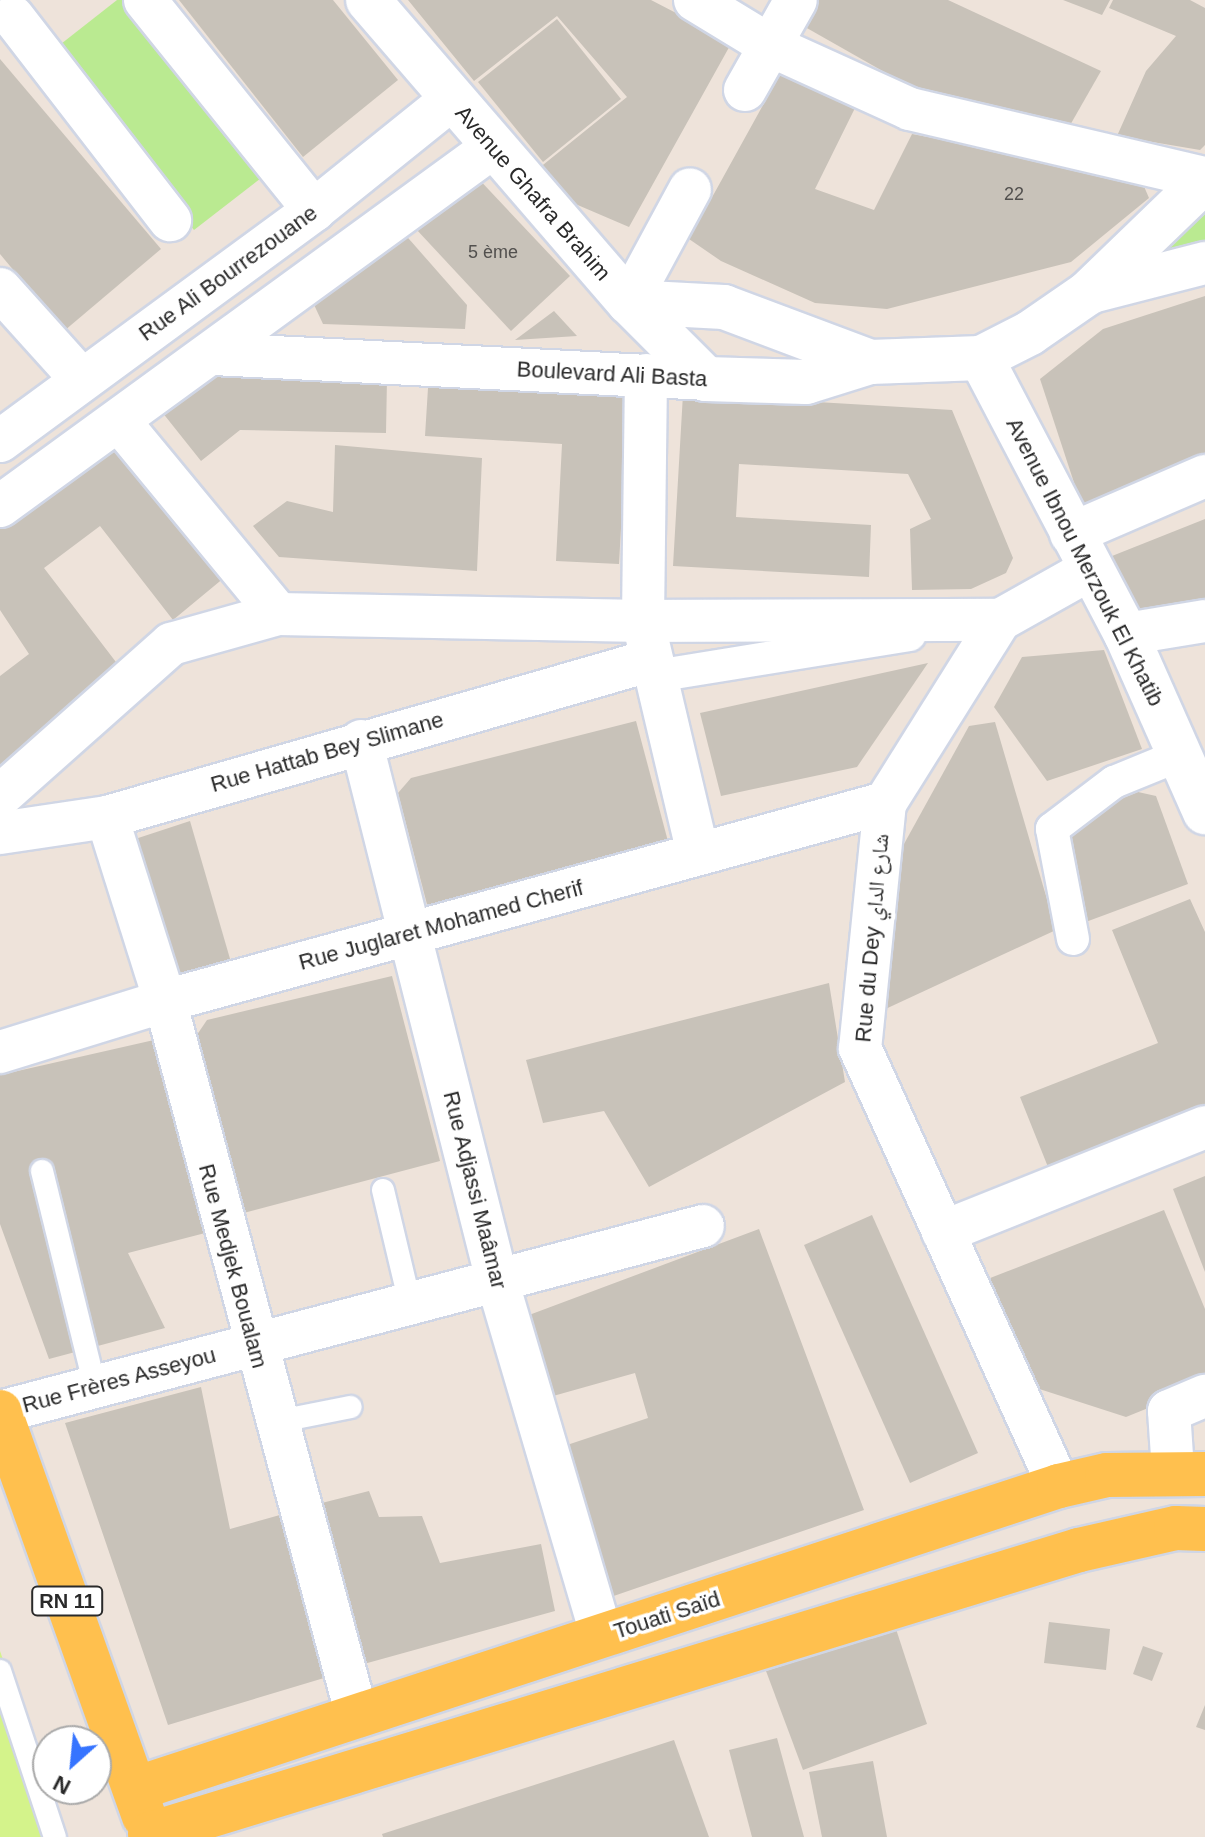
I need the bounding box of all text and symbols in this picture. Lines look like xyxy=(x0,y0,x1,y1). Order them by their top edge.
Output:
street label: Avenue Ghafra Brahim xyxy=(450,100,616,286)
house number: 22 xyxy=(1004,183,1024,205)
street label: Rue Ali Bourrezouane xyxy=(133,199,323,347)
house number: 5 ème xyxy=(468,241,518,263)
street label: Boulevard Ali Basta xyxy=(515,356,709,392)
street label: Avenue Ibnou Merzouk El Khatib xyxy=(1001,413,1169,711)
street label: Rue Hattab Bey Slimane xyxy=(208,706,446,798)
street label: Rue du Dey شارع الداي xyxy=(850,833,894,1043)
street label: Rue Juglaret Mohamed Cherif xyxy=(296,874,586,976)
street label: Rue Adjassi Maâmar xyxy=(437,1088,513,1292)
street label: Rue Medjek Boualam xyxy=(193,1161,273,1371)
street label: Rue Frères Asseyou xyxy=(19,1341,219,1419)
road number: RN 11 xyxy=(31,1585,103,1617)
street label: Touati Saïd xyxy=(611,1585,723,1645)
north arrow xyxy=(32,1725,112,1805)
text: N xyxy=(49,1770,75,1800)

